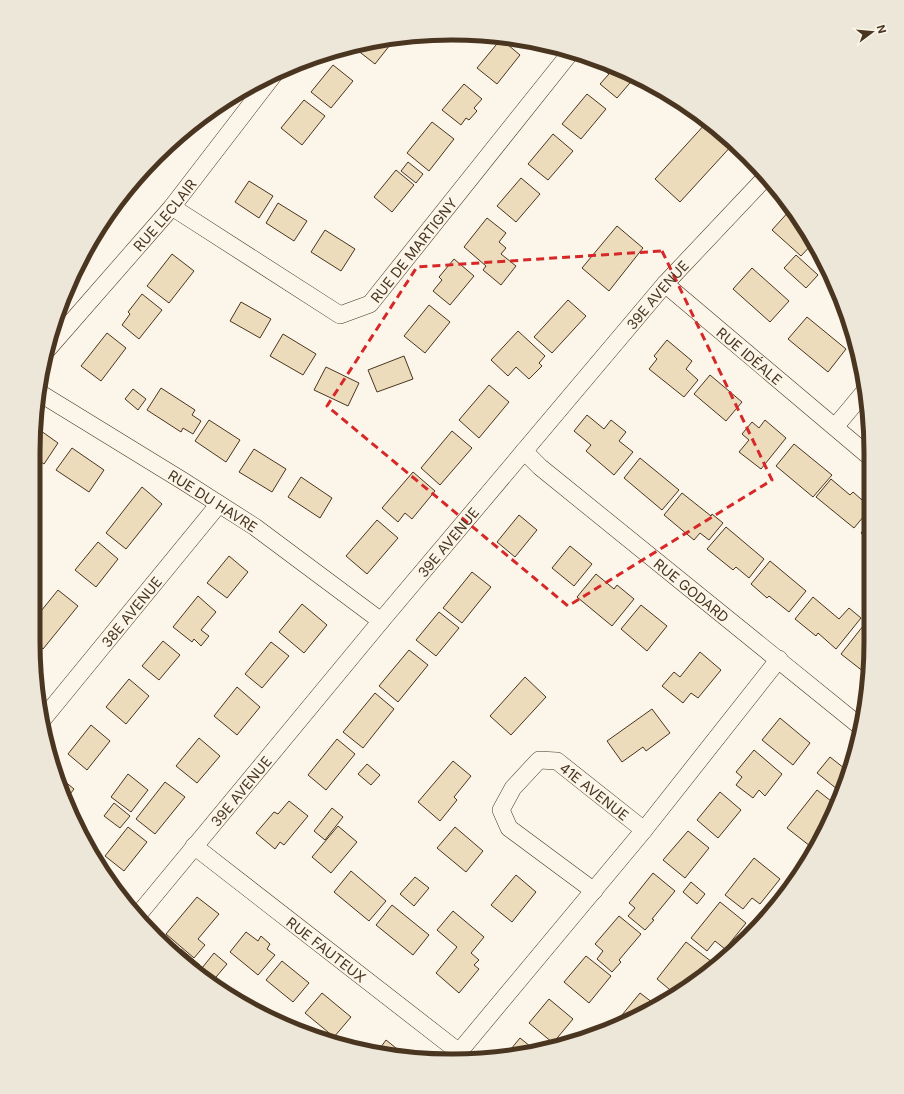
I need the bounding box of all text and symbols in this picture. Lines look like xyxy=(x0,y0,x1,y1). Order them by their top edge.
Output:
north arrow xyxy=(852,12,892,52)
text: N xyxy=(874,23,889,35)
street label: RUE LECLAIR xyxy=(129,175,199,254)
street label: RUE DE MARTIGNY xyxy=(366,194,460,306)
street label: 39E AVENUE xyxy=(622,256,692,332)
street label: RUE IDÉALE xyxy=(714,323,786,388)
street label: RUE DU HAVRE xyxy=(165,466,261,535)
street label: 39E AVENUE xyxy=(414,503,482,580)
street label: RUE GODARD xyxy=(651,555,733,625)
street label: 38E AVENUE xyxy=(97,573,165,650)
street label: 39E AVENUE xyxy=(207,752,274,829)
street label: 41E AVENUE xyxy=(557,758,633,823)
street label: RUE FAUTEUX xyxy=(284,913,370,986)

